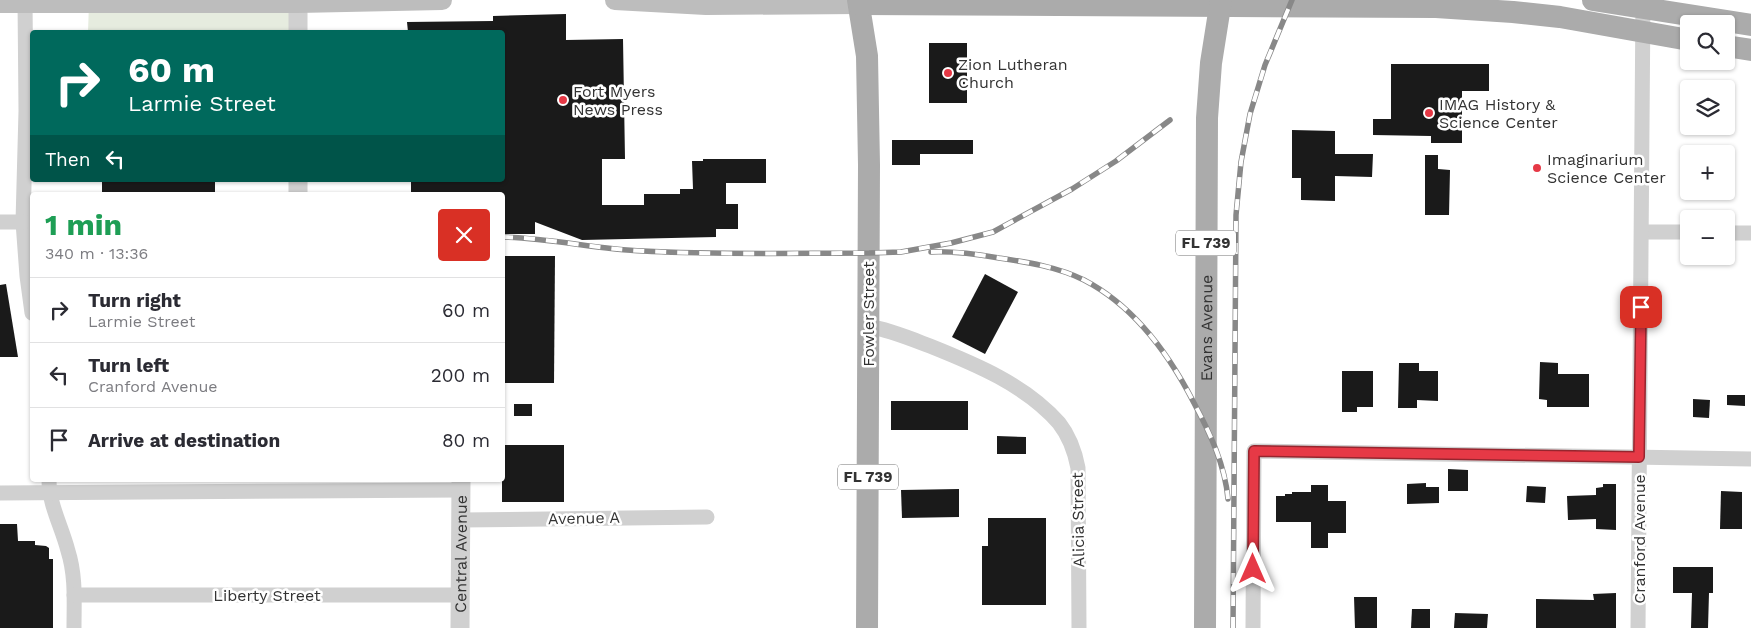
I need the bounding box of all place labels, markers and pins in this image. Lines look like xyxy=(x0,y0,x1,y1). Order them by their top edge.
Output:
place label: Zion Lutheran Church xyxy=(958,55,1068,92)
marker: Zion Lutheran Church xyxy=(942,67,954,79)
place label: Fort Myers News Press xyxy=(573,82,663,119)
marker: Fort Myers News Press xyxy=(557,94,569,106)
place label: IMAG History & Science Center xyxy=(1439,95,1558,132)
marker: IMAG History & Science Center xyxy=(1423,107,1435,119)
place label: Imaginarium Science Center xyxy=(1547,150,1666,187)
marker: Imaginarium Science Center xyxy=(1531,162,1543,174)
pin xyxy=(1620,286,1662,328)

